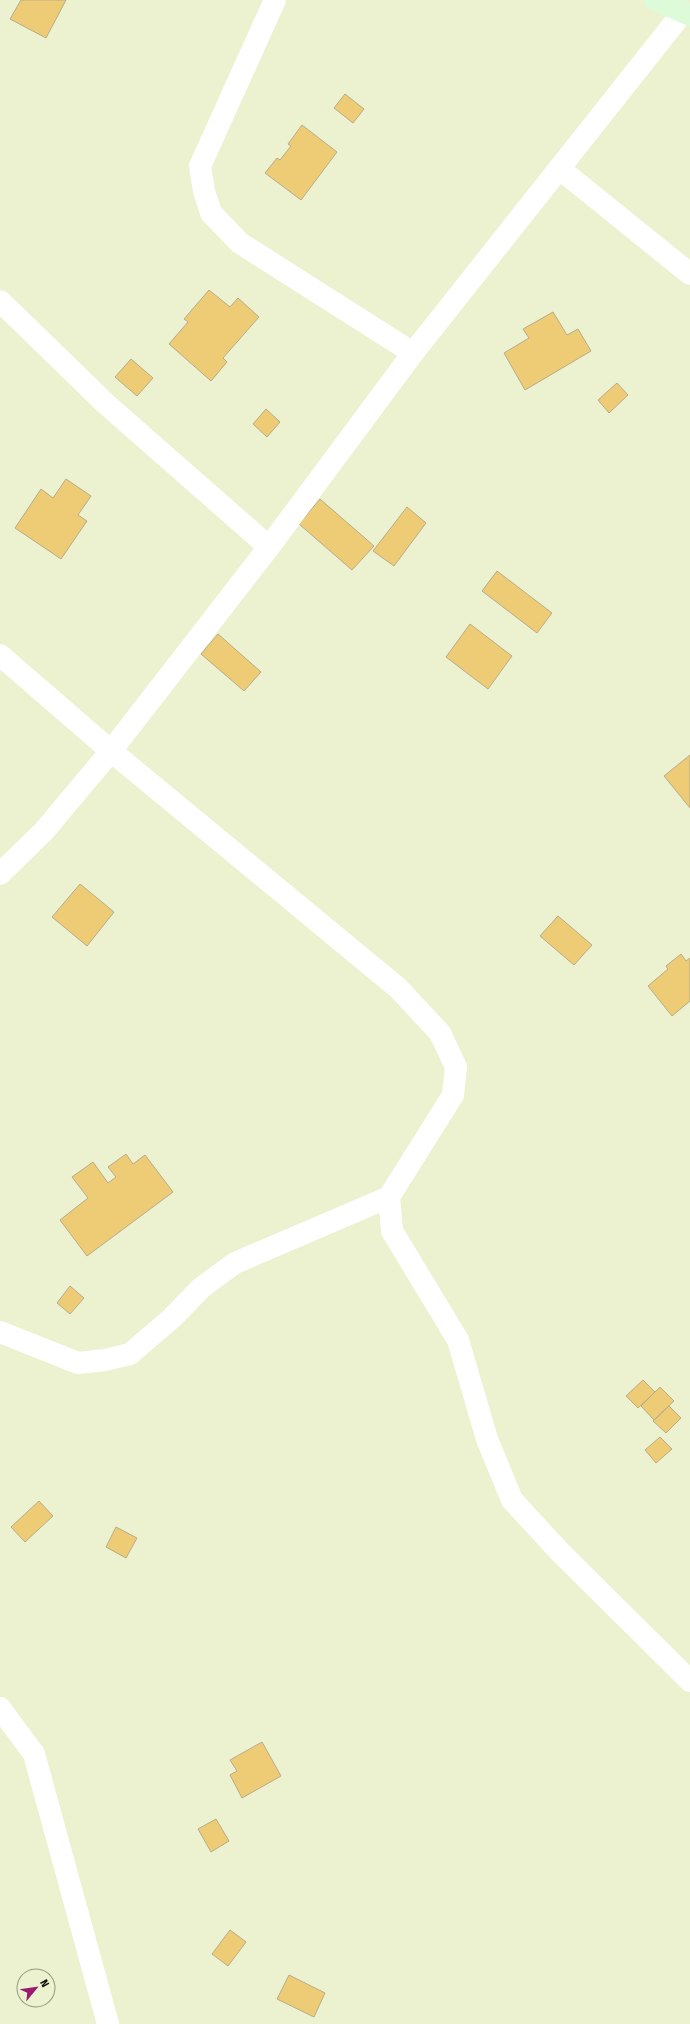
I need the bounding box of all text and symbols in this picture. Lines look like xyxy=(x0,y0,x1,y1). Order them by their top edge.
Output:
north arrow xyxy=(16,1968,56,2008)
text: N xyxy=(37,1977,52,1989)

